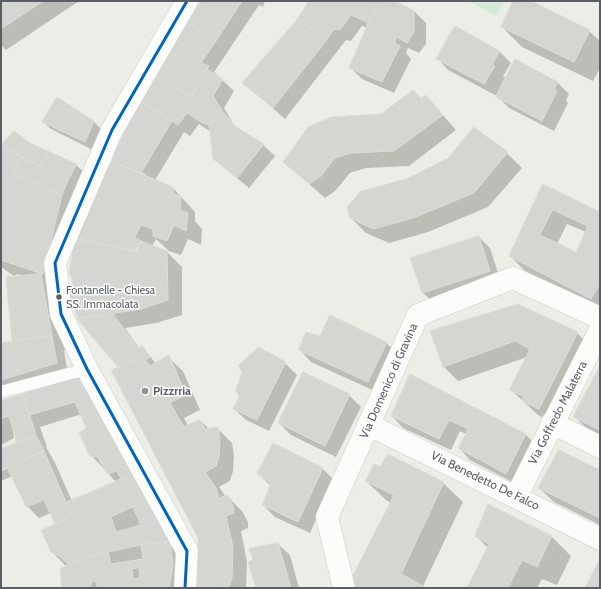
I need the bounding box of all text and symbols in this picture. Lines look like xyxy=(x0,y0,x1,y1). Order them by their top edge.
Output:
place label: Fontanelle - Chiesa SS. Immacolata xyxy=(66,284,155,310)
marker: Fontanelle - Chiesa SS. Immacolata xyxy=(54,292,64,302)
street label: Via Domenico di Gravina xyxy=(357,321,421,441)
street label: Via Goffredo Malaterra xyxy=(526,359,590,467)
place label: Pizzrria xyxy=(153,384,191,398)
marker: Pizzrria xyxy=(140,386,150,396)
street label: Via Benedetto De Falco xyxy=(428,449,542,513)

